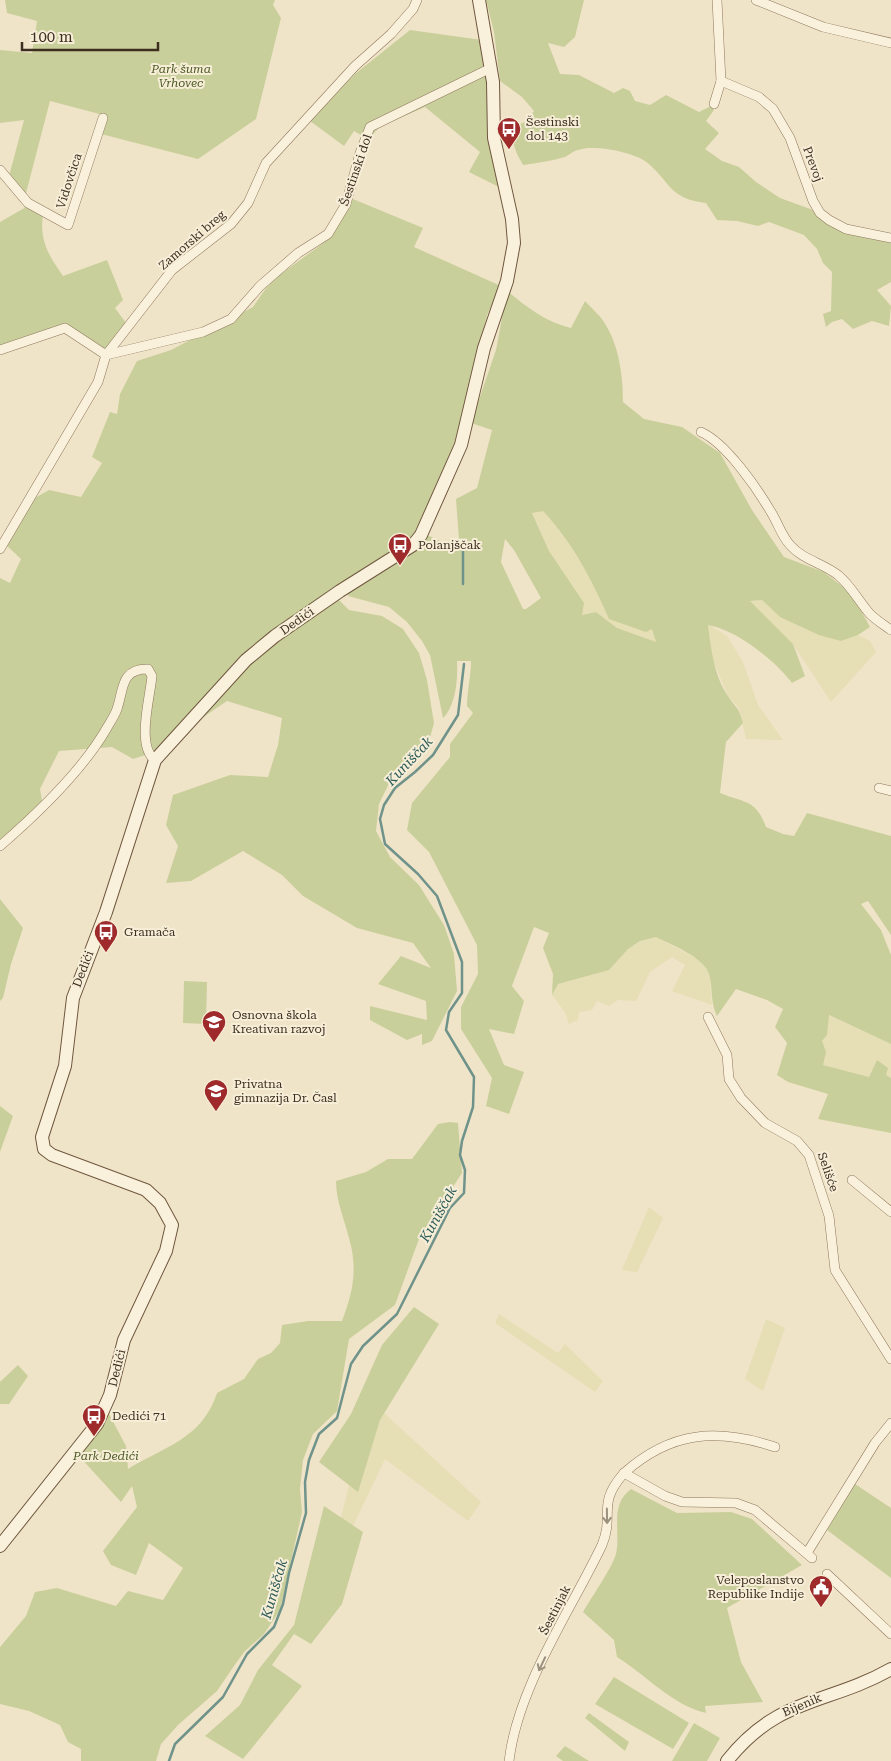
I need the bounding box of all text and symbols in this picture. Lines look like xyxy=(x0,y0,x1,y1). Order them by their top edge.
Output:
scale bar xyxy=(22,20,159,52)
text: 100 m xyxy=(30,28,73,46)
park label: Park šuma Vrhovec xyxy=(150,62,211,90)
place label: Šestinski dol 143 xyxy=(526,115,579,143)
bus stop icon: Šestinski dol 143 xyxy=(496,116,522,150)
street label: Šestinski dol xyxy=(337,132,375,208)
street label: Prevoj xyxy=(800,144,826,184)
street label: Vidovčica xyxy=(53,151,85,211)
street label: Zamorski breg xyxy=(156,207,228,273)
bus stop icon: Polanjščak xyxy=(387,532,413,566)
place label: Polanjščak xyxy=(418,538,481,552)
street label: Dedići xyxy=(277,604,317,638)
water label: Kuniščak xyxy=(382,733,436,790)
bus stop icon: Gramača xyxy=(93,919,119,953)
place label: Gramača xyxy=(124,925,176,939)
street label: Dedići xyxy=(70,949,96,989)
place label: Osnovna škola Kreativan razvoj xyxy=(232,1008,325,1036)
school or university icon: Osnovna škola Kreativan razvoj xyxy=(201,1009,227,1043)
place label: Privatna gimnazija Dr. Časl xyxy=(234,1077,337,1105)
school or university icon: Privatna gimnazija Dr. Časl xyxy=(203,1078,229,1112)
street label: Selišće xyxy=(815,1150,841,1194)
water label: Kuniščak xyxy=(416,1183,460,1246)
street label: Dedići xyxy=(106,1348,128,1388)
bus stop icon: Dedići 71 xyxy=(81,1403,107,1437)
place label: Dedići 71 xyxy=(112,1409,167,1423)
park label: Park Dedići xyxy=(72,1449,139,1463)
one-way arrow xyxy=(602,1508,612,1524)
water label: Kuniščak xyxy=(258,1557,290,1622)
place label: Veleposlanstvo Republike Indije xyxy=(708,1573,804,1601)
public building icon: Veleposlanstvo Republike Indije xyxy=(808,1574,834,1608)
street label: Šestinjak xyxy=(537,1583,574,1637)
one-way arrow xyxy=(537,1656,547,1671)
street label: Bijenik xyxy=(780,1690,824,1719)

